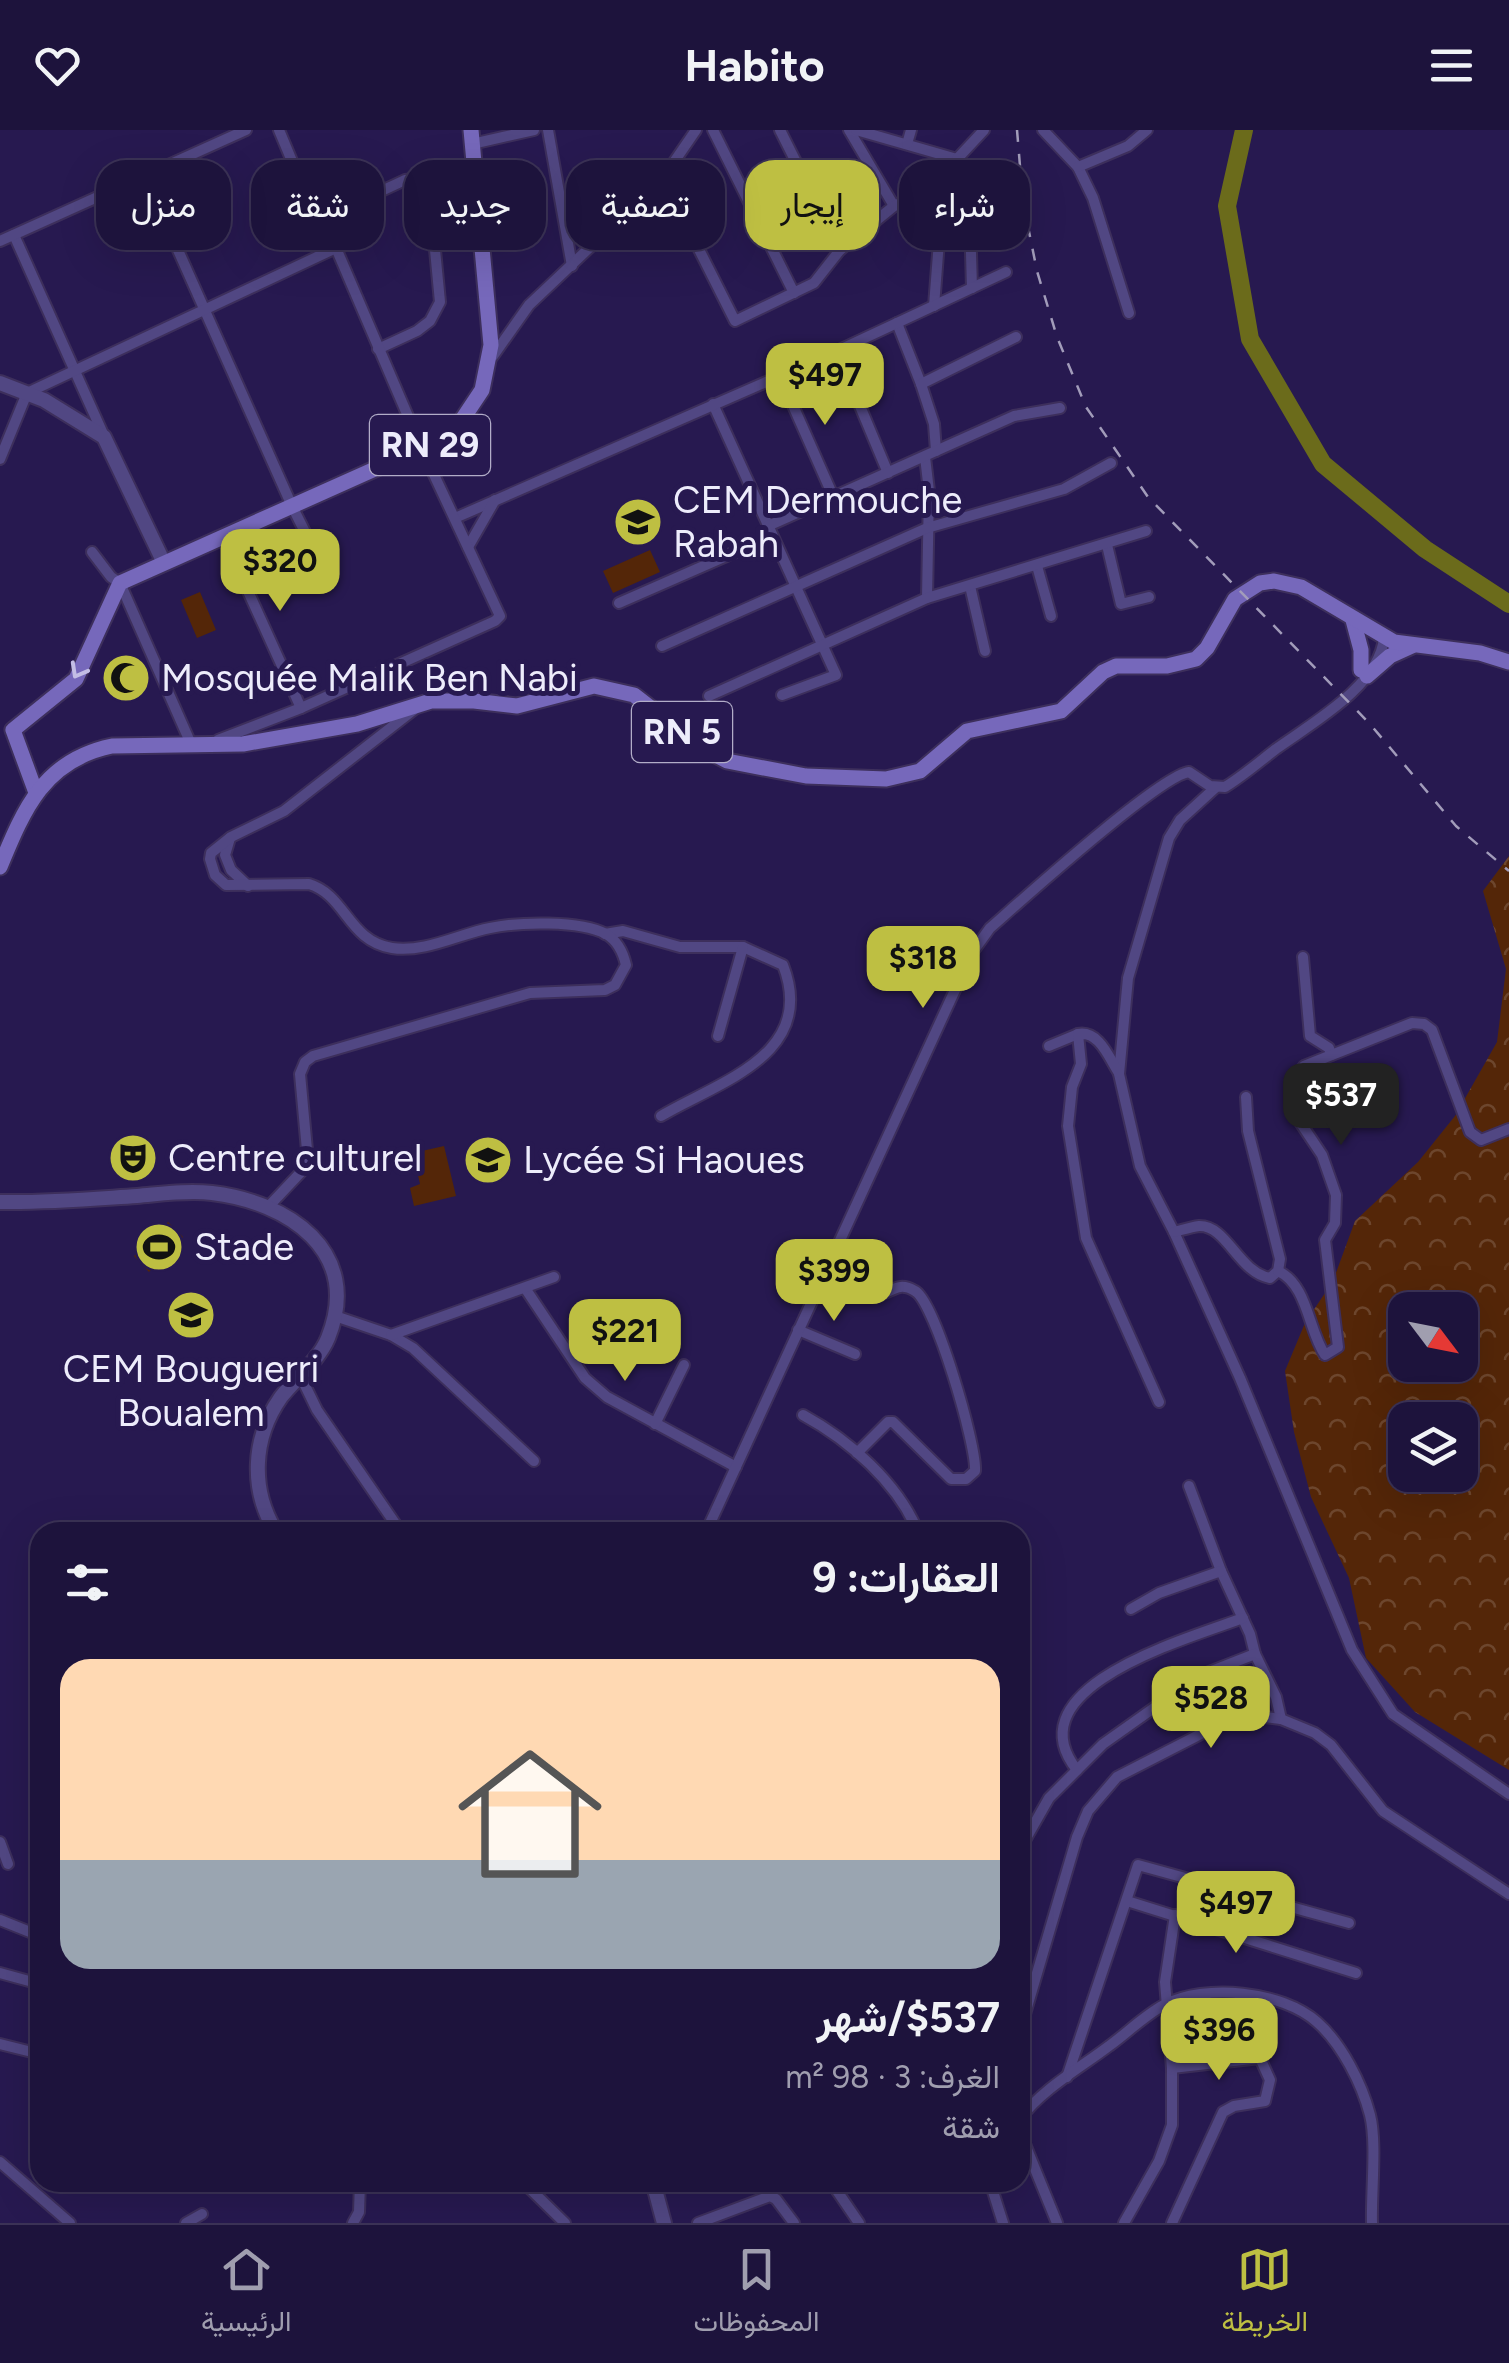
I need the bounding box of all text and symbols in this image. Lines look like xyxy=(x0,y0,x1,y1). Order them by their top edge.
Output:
icon: heart xyxy=(30,38,85,93)
text: Habito xyxy=(684,38,825,92)
icon: menu xyxy=(1424,38,1479,93)
chip: منزل xyxy=(96,160,231,250)
chip: شقة xyxy=(251,160,384,250)
chip: جديد xyxy=(404,160,546,250)
chip: تصفية xyxy=(566,160,725,250)
chip: إيجار xyxy=(745,160,879,250)
chip: شراء xyxy=(899,160,1030,250)
pin: $497 xyxy=(766,343,884,428)
text: $497 xyxy=(788,356,862,394)
road number: RN 29 xyxy=(370,415,490,475)
place label: CEM Dermouche Rabah xyxy=(673,477,962,567)
school or university icon: CEM Dermouche Rabah xyxy=(612,496,664,548)
pin: $320 xyxy=(221,529,339,614)
text: $320 xyxy=(243,542,317,580)
mosque icon: Mosquée Malik Ben Nabi xyxy=(100,652,152,704)
place label: Mosquée Malik Ben Nabi xyxy=(161,655,578,701)
one-way arrow xyxy=(71,660,91,678)
road number: RN 5 xyxy=(632,702,732,762)
pin: $318 xyxy=(864,926,982,1011)
text: $318 xyxy=(889,939,957,977)
pin: $537 xyxy=(1282,1063,1400,1148)
text: $537 xyxy=(1305,1076,1377,1114)
theatre icon: Centre culturel xyxy=(107,1132,159,1184)
school or university icon: Lycée Si Haoues xyxy=(462,1134,514,1186)
place label: Centre culturel xyxy=(168,1135,422,1181)
place label: Lycée Si Haoues xyxy=(523,1137,805,1183)
sports icon: Stade xyxy=(133,1221,185,1273)
place label: Stade xyxy=(194,1224,294,1270)
pin: $399 xyxy=(775,1239,893,1324)
text: $399 xyxy=(798,1252,870,1290)
school or university icon: CEM Bouguerri Boualem xyxy=(165,1289,217,1341)
north arrow xyxy=(1388,1292,1478,1382)
map controls xyxy=(1388,1292,1478,1492)
pin: $221 xyxy=(566,1299,684,1384)
text: $221 xyxy=(591,1312,659,1350)
place label: CEM Bouguerri Boualem xyxy=(63,1346,319,1436)
button: layers xyxy=(1388,1402,1478,1492)
text: العقارات: 9 xyxy=(812,1552,1000,1603)
icon: filters xyxy=(60,1555,115,1610)
pin: $528 xyxy=(1152,1666,1270,1751)
text: $528 xyxy=(1174,1679,1248,1717)
icon: home xyxy=(440,1724,620,1904)
pin: $497 xyxy=(1177,1871,1295,1956)
text: $497 xyxy=(1199,1884,1273,1922)
text: $537/شهر xyxy=(816,1992,1000,2043)
pin: $396 xyxy=(1160,1998,1278,2083)
text: $396 xyxy=(1183,2011,1255,2049)
text: الغرف: 3 · 98 m² xyxy=(785,2058,1000,2096)
text: شقة xyxy=(942,2108,1000,2146)
tab: الرئيسية xyxy=(201,2242,291,2346)
tab: المحفوظات xyxy=(693,2242,820,2346)
tab: الخريطة xyxy=(1221,2242,1308,2346)

